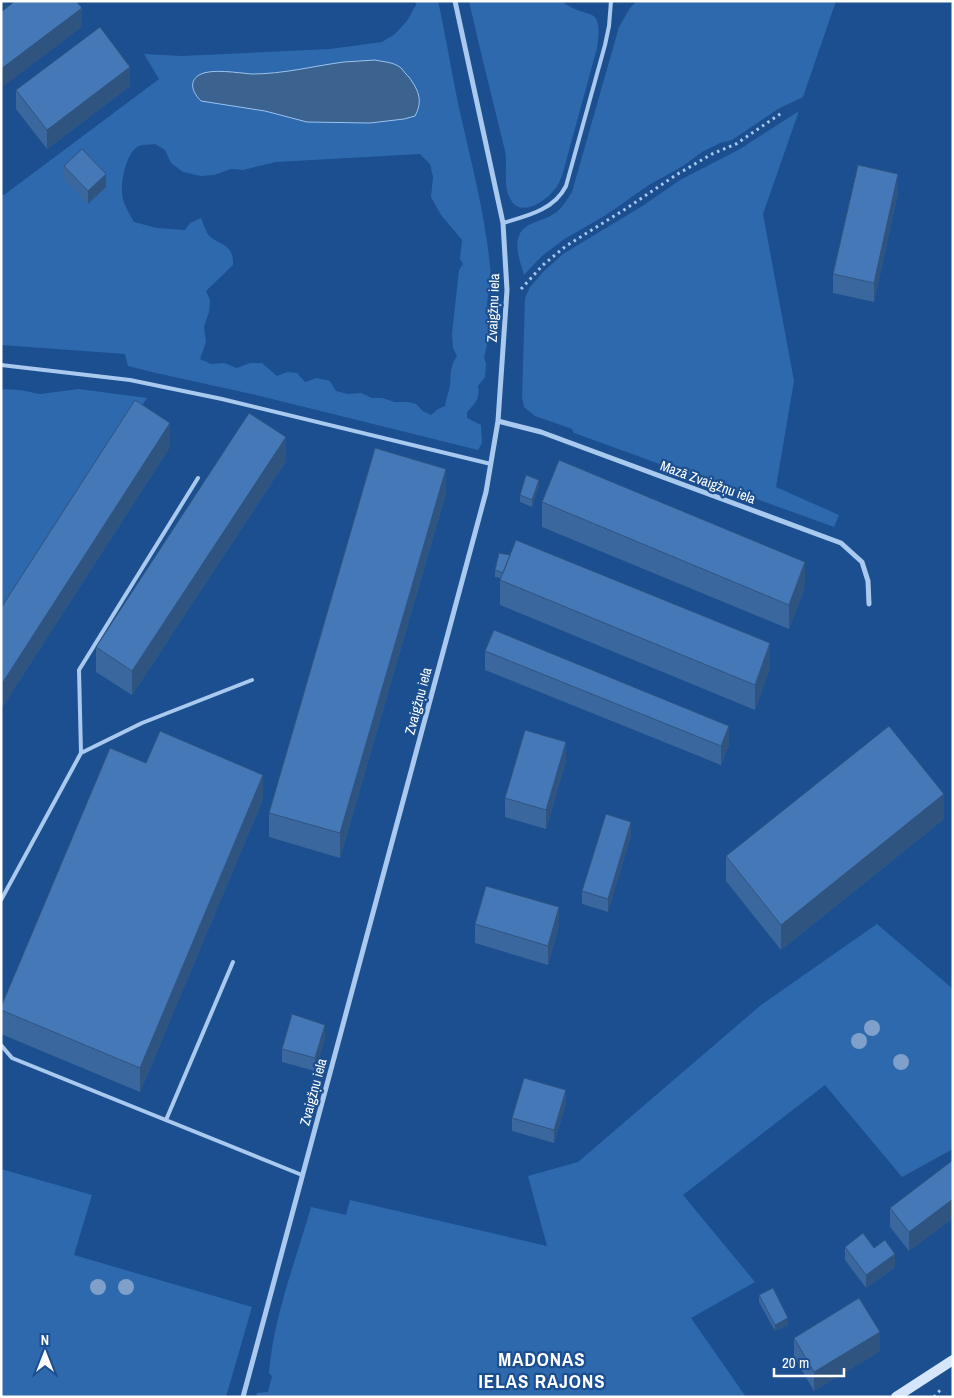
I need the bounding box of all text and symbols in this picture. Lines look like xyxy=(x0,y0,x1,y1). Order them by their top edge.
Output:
street label: Zvaigžņu iela xyxy=(483,273,503,343)
street label: Mazā Zvaigžņu iela xyxy=(658,456,759,508)
street label: Zvaigžņu iela xyxy=(400,665,436,737)
street label: Zvaigžņu iela xyxy=(295,1056,331,1128)
north arrow xyxy=(20,1328,70,1378)
text: N xyxy=(41,1331,49,1349)
district label: MADONAS IELAS RAJONS xyxy=(478,1346,606,1394)
scale bar xyxy=(774,1346,844,1378)
text: 20 m xyxy=(782,1352,809,1373)

